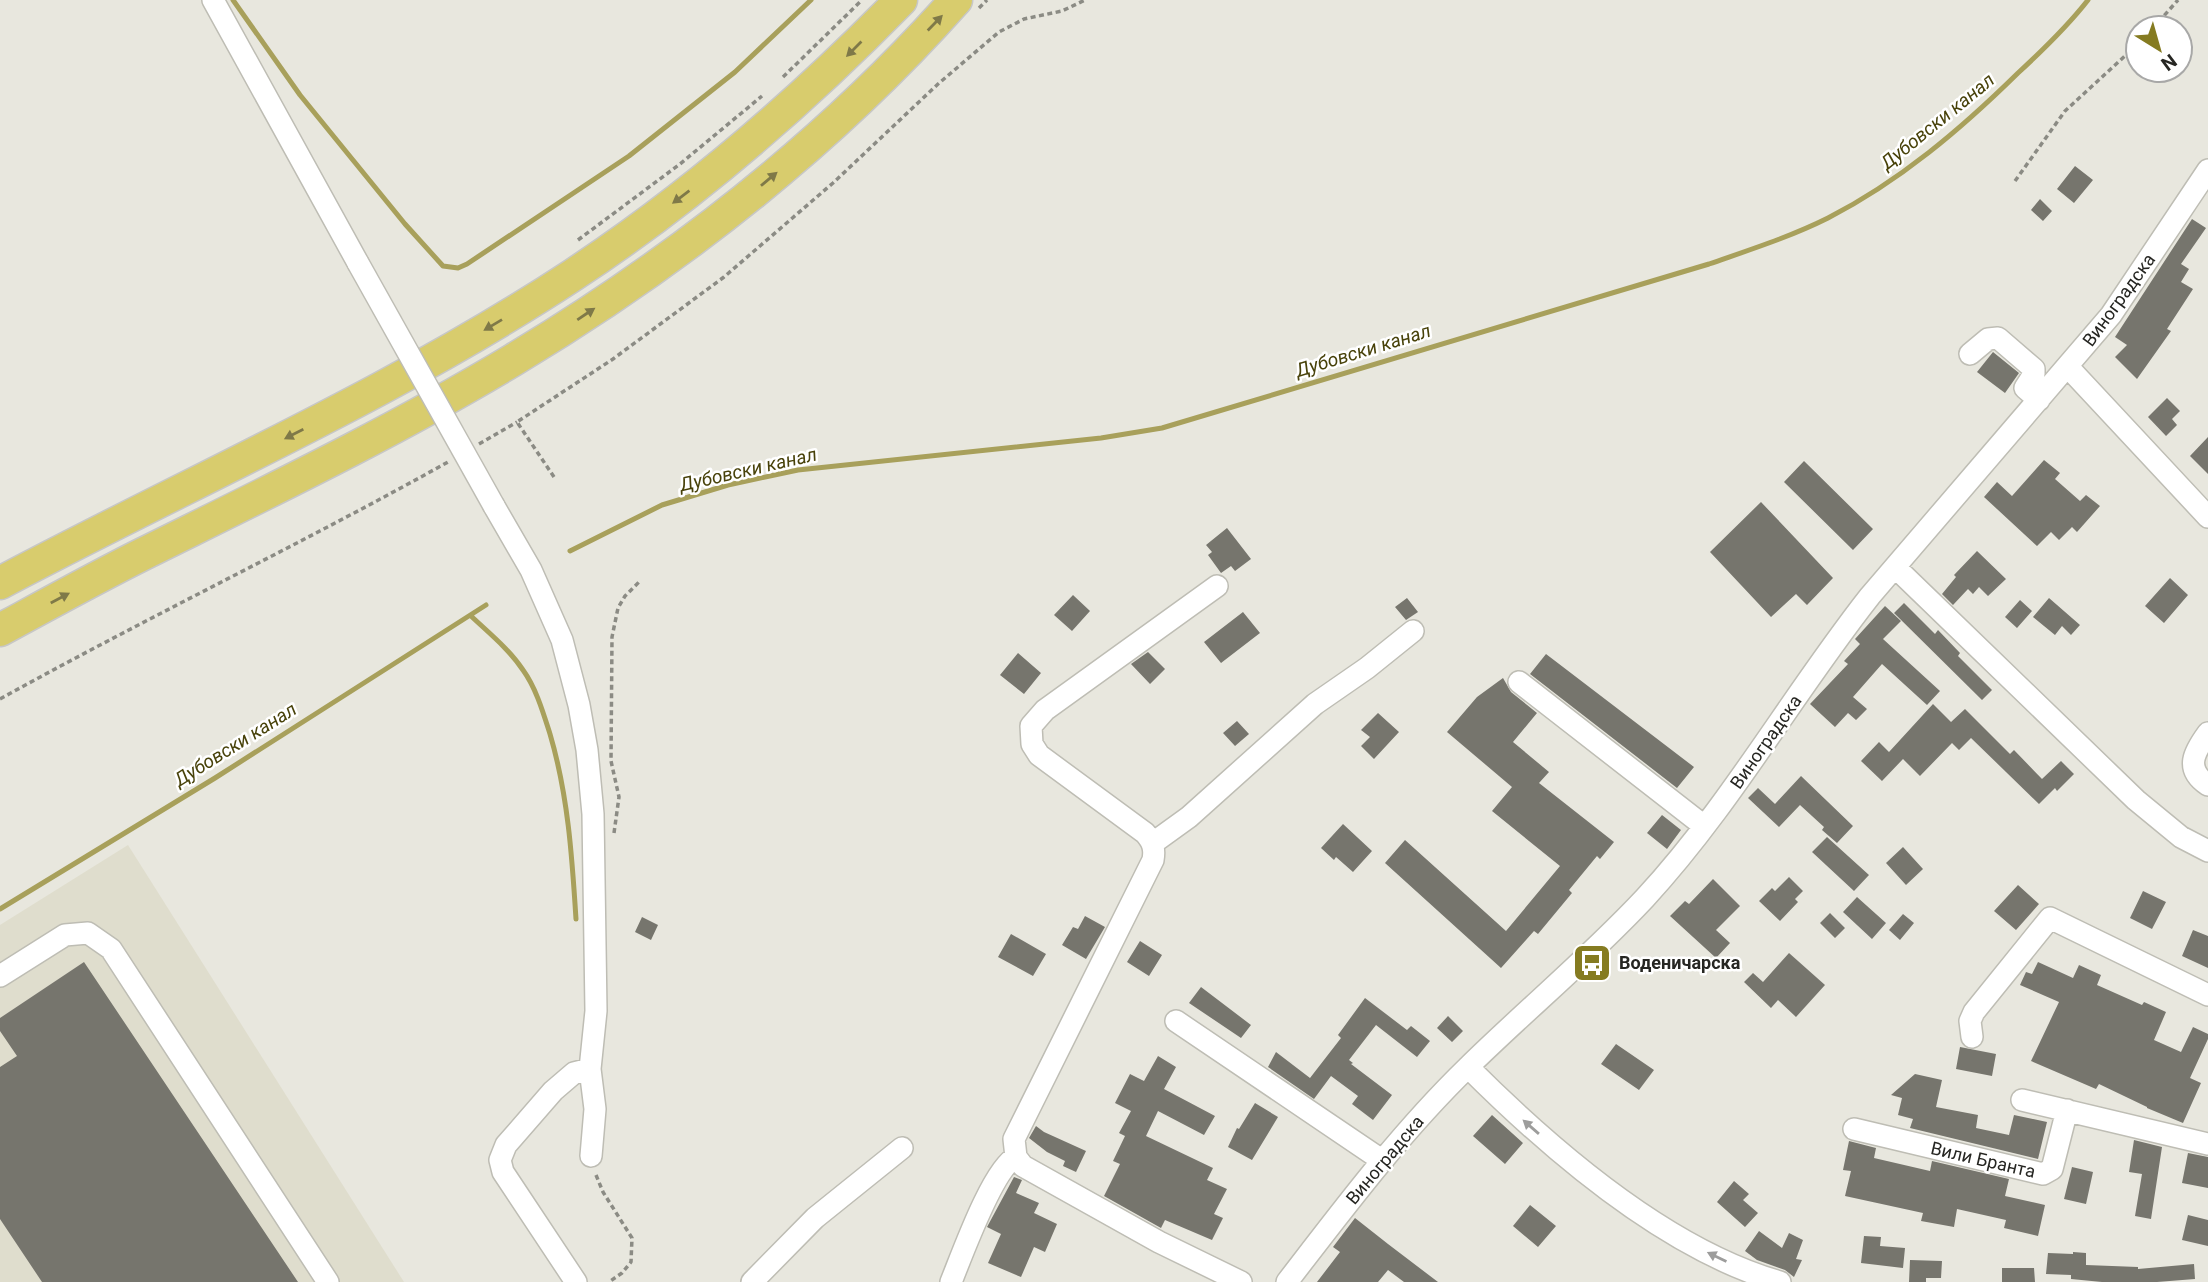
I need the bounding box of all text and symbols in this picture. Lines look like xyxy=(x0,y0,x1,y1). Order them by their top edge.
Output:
north arrow xyxy=(2124,14,2194,84)
one-way arrow xyxy=(926,15,943,32)
one-way arrow xyxy=(845,40,862,57)
text: N xyxy=(2157,49,2181,75)
water label: Дубовски канал xyxy=(1874,68,1999,176)
one-way arrow xyxy=(761,172,778,187)
one-way arrow xyxy=(672,190,690,204)
street label: Виноградска xyxy=(2078,249,2159,350)
one-way arrow xyxy=(576,307,596,320)
one-way arrow xyxy=(484,319,503,331)
water label: Дубовски канал xyxy=(1291,319,1434,383)
one-way arrow xyxy=(284,428,304,439)
water label: Дубовски канал xyxy=(675,442,819,497)
one-way arrow xyxy=(50,592,70,603)
street label: Виноградска xyxy=(1726,691,1806,793)
water label: Дубовски канал xyxy=(168,697,301,792)
bus stop icon: Воденичарска xyxy=(1571,942,1613,984)
place label: Воденичарска xyxy=(1619,952,1741,973)
street label: Виноградска xyxy=(1341,1111,1428,1208)
one-way arrow xyxy=(1523,1119,1540,1135)
street label: Вили Бранта xyxy=(1929,1137,2038,1182)
one-way arrow xyxy=(1707,1251,1727,1262)

